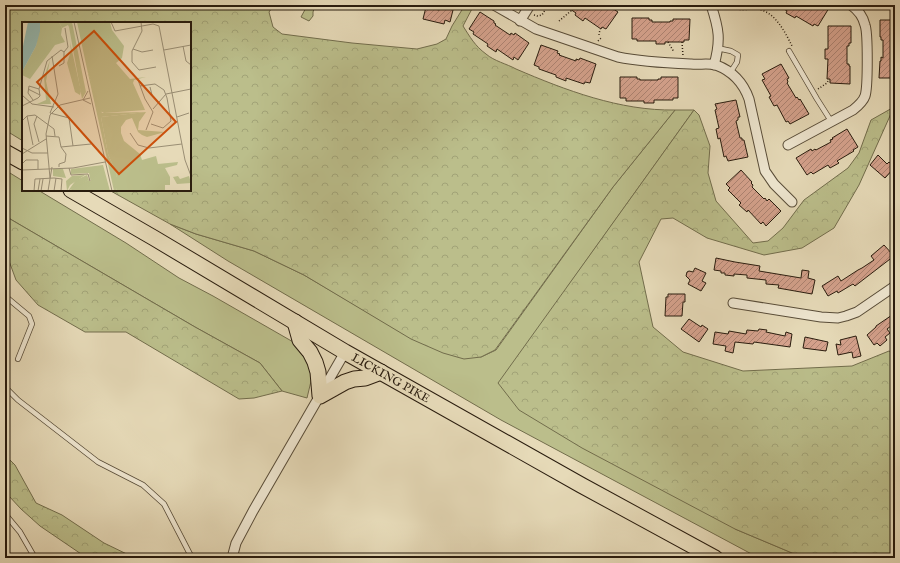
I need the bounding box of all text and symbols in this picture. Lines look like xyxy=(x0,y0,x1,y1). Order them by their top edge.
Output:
inset map xyxy=(22,22,191,191)
street label: LICKING PIKE xyxy=(349,350,432,406)

